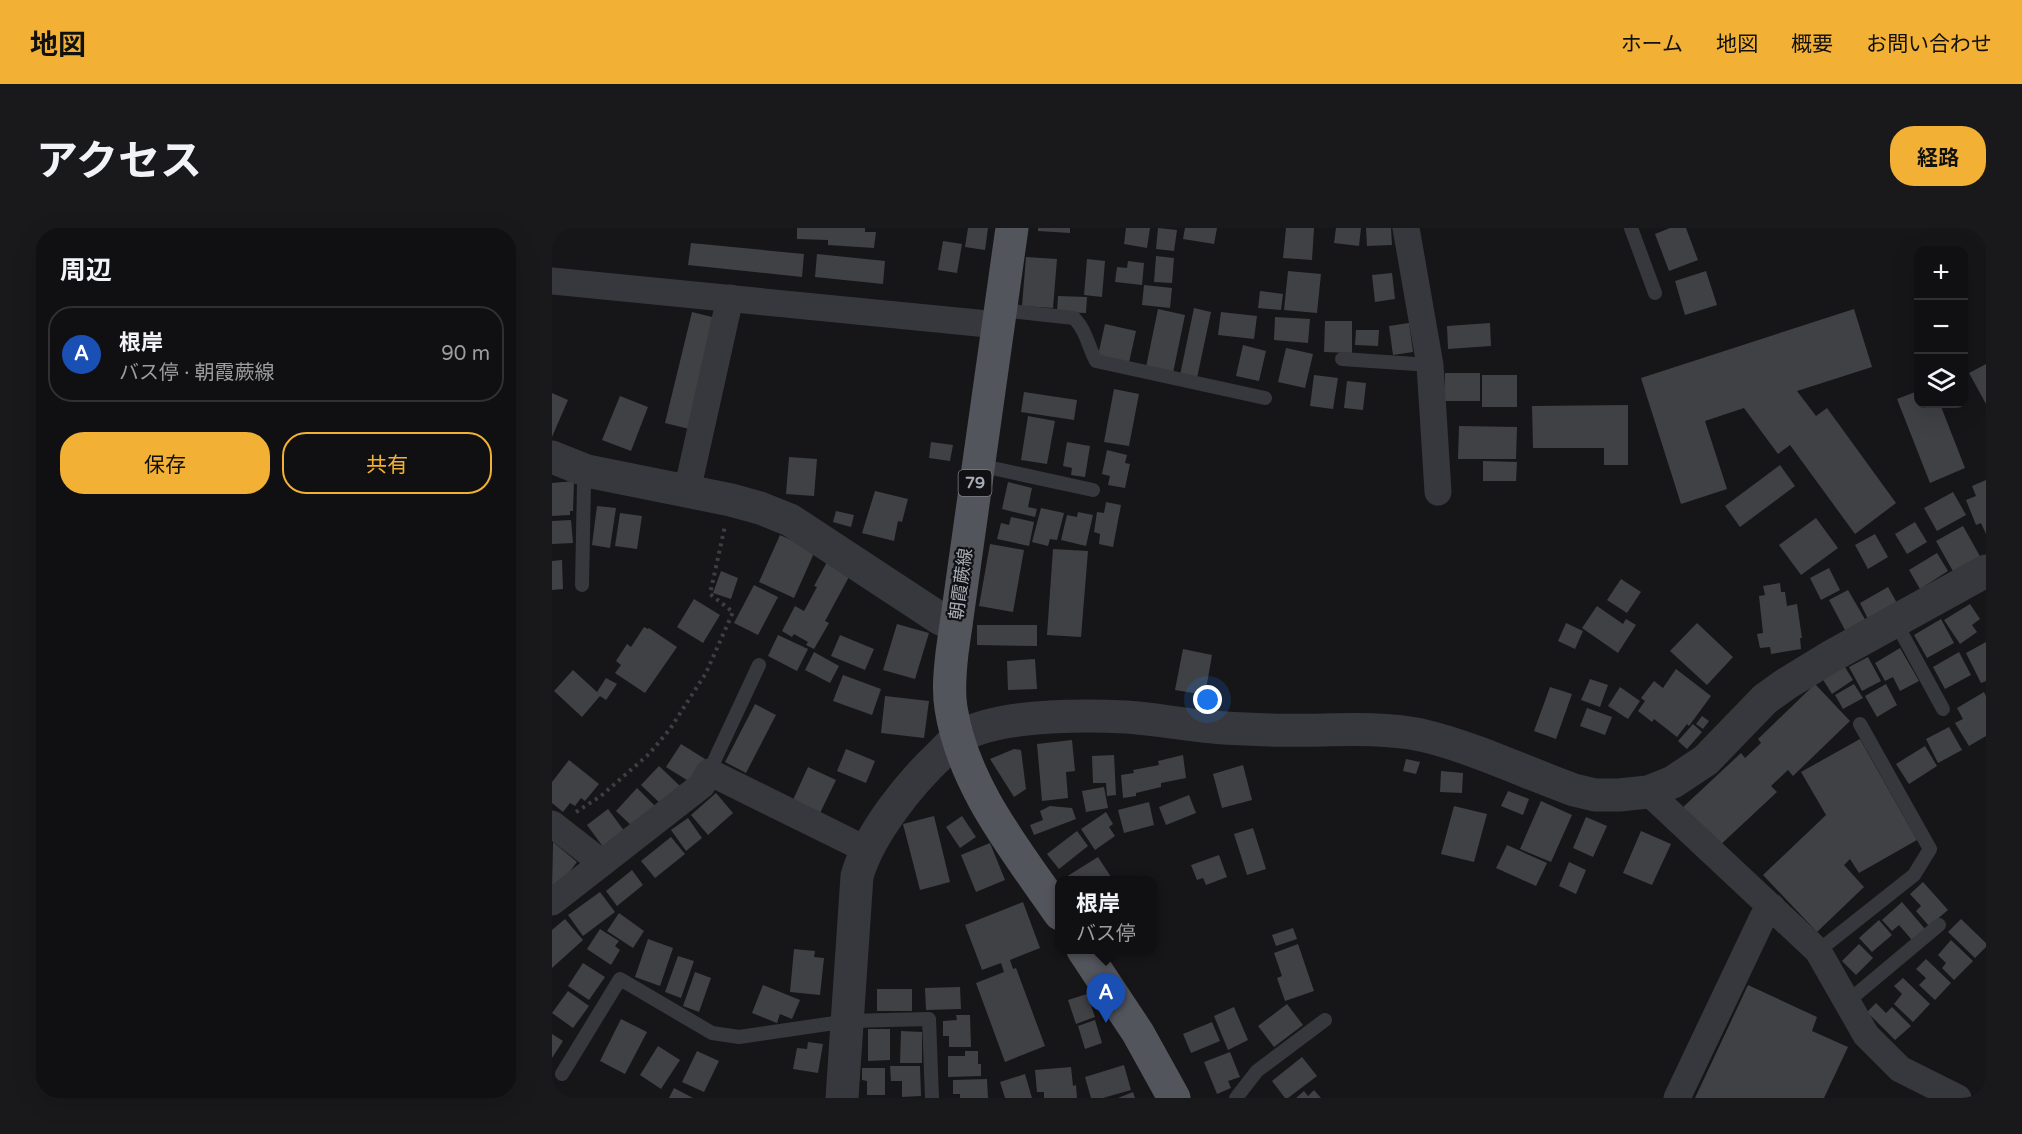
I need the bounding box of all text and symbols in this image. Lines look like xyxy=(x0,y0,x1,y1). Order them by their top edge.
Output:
text: 地図 xyxy=(30,28,86,62)
text: ホーム xyxy=(1621,32,1683,57)
text: 地図 xyxy=(1716,32,1758,57)
text: 概要 xyxy=(1791,32,1833,57)
text: お問い合わせ xyxy=(1866,32,1992,57)
button: 経路 xyxy=(1890,126,1986,186)
text: アクセス xyxy=(36,136,202,187)
map controls xyxy=(1914,246,1968,408)
button: + xyxy=(1914,246,1968,300)
text: 周辺 xyxy=(60,255,112,286)
button: − xyxy=(1914,300,1968,354)
text: 根岸 xyxy=(119,330,163,356)
text: A xyxy=(74,342,89,366)
text: 90 m xyxy=(441,342,490,366)
button: layers xyxy=(1914,354,1968,408)
text: バス停 · 朝霞蕨線 xyxy=(119,361,275,385)
button: 保存 xyxy=(60,432,270,494)
button: 共有 xyxy=(282,432,492,494)
road number: 79 xyxy=(958,470,992,496)
street label: 朝霞蕨線 xyxy=(945,547,977,621)
your location xyxy=(1193,685,1222,714)
popup xyxy=(1055,876,1157,954)
text: 根岸 xyxy=(1076,891,1120,917)
text: バス停 xyxy=(1076,922,1136,946)
pin: A xyxy=(1086,974,1126,1023)

